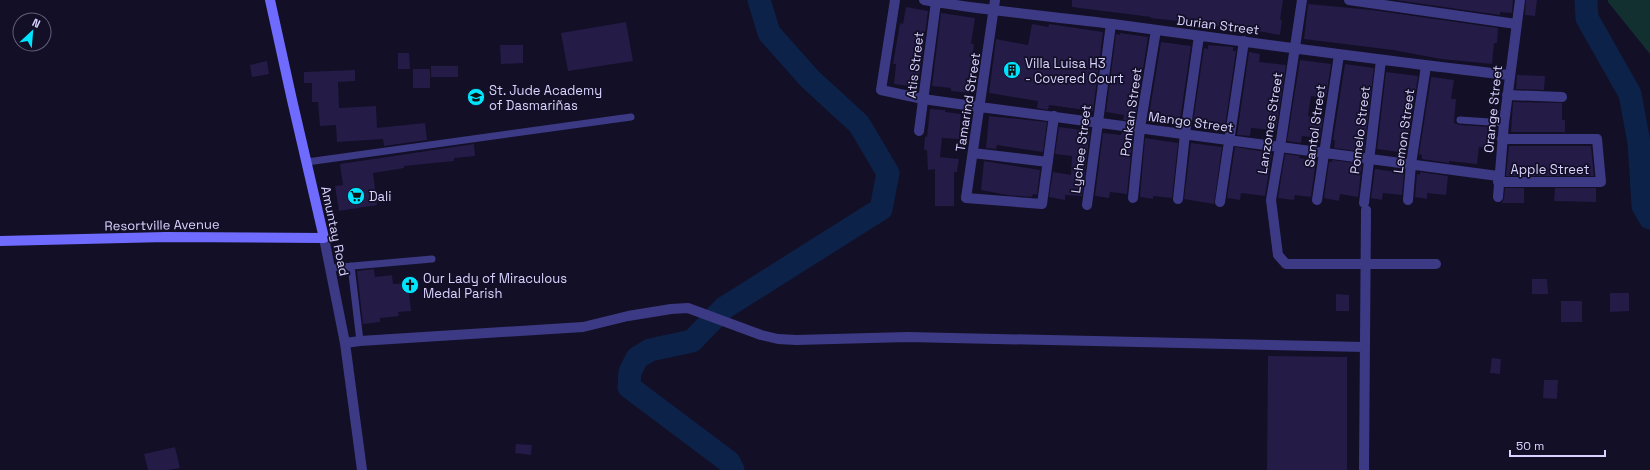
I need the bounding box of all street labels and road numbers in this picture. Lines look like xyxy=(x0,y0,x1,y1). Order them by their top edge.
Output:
street label: Durian Street xyxy=(1176,11,1260,39)
street label: Atis Street xyxy=(902,31,928,99)
street label: Tamarind Street xyxy=(952,51,984,153)
street label: Orange Street xyxy=(1480,64,1506,154)
street label: Ponkan Street xyxy=(1116,67,1146,157)
street label: Lanzones Street xyxy=(1254,71,1286,175)
street label: Santol Street xyxy=(1301,84,1329,168)
street label: Pomelo Street xyxy=(1346,85,1374,175)
street label: Lemon Street xyxy=(1390,88,1418,174)
street label: Lychee Street xyxy=(1067,104,1095,194)
street label: Mango Street xyxy=(1147,108,1235,136)
street label: Apple Street xyxy=(1511,161,1589,178)
street label: Amuntay Road xyxy=(317,184,353,278)
street label: Resortville Avenue xyxy=(104,215,220,235)

